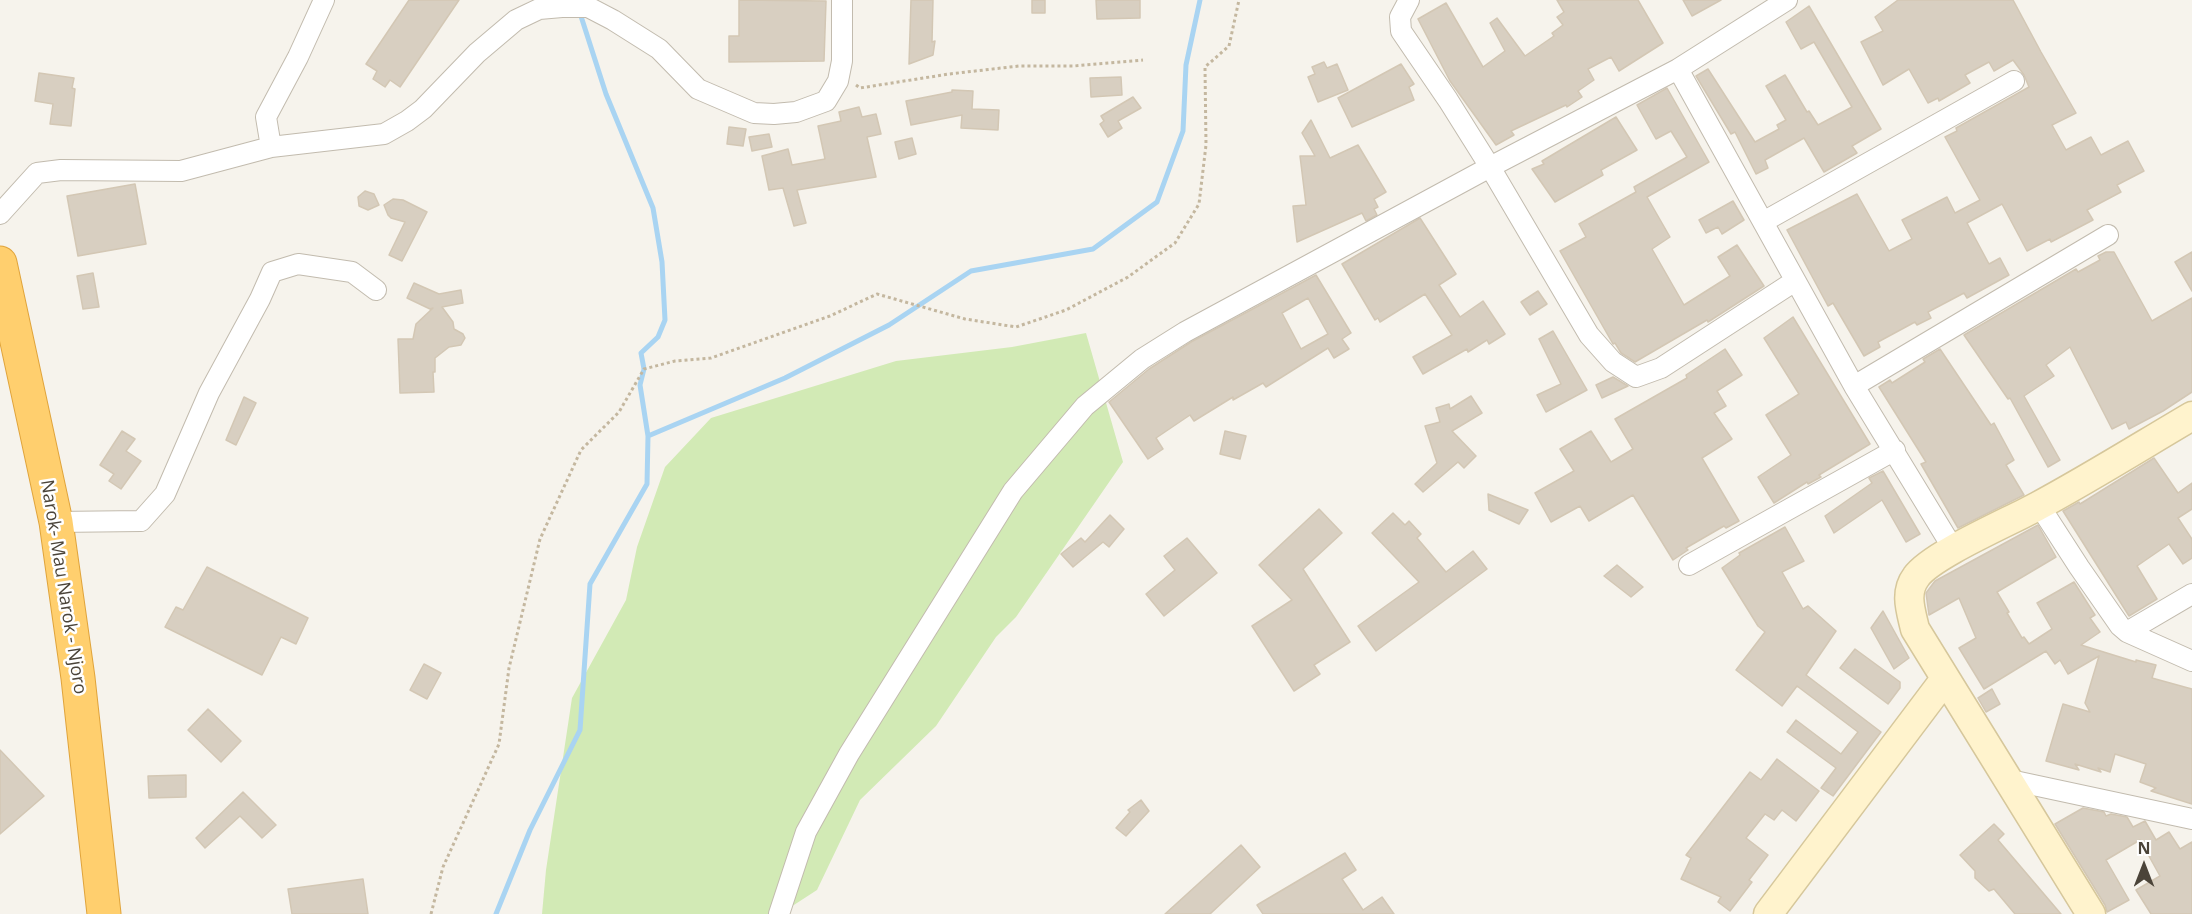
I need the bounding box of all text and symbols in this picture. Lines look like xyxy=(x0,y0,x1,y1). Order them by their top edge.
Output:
street label: Narok- Mau Narok - Njoro xyxy=(35,478,91,696)
north arrow xyxy=(2114,836,2174,896)
text: N xyxy=(2137,837,2151,859)

